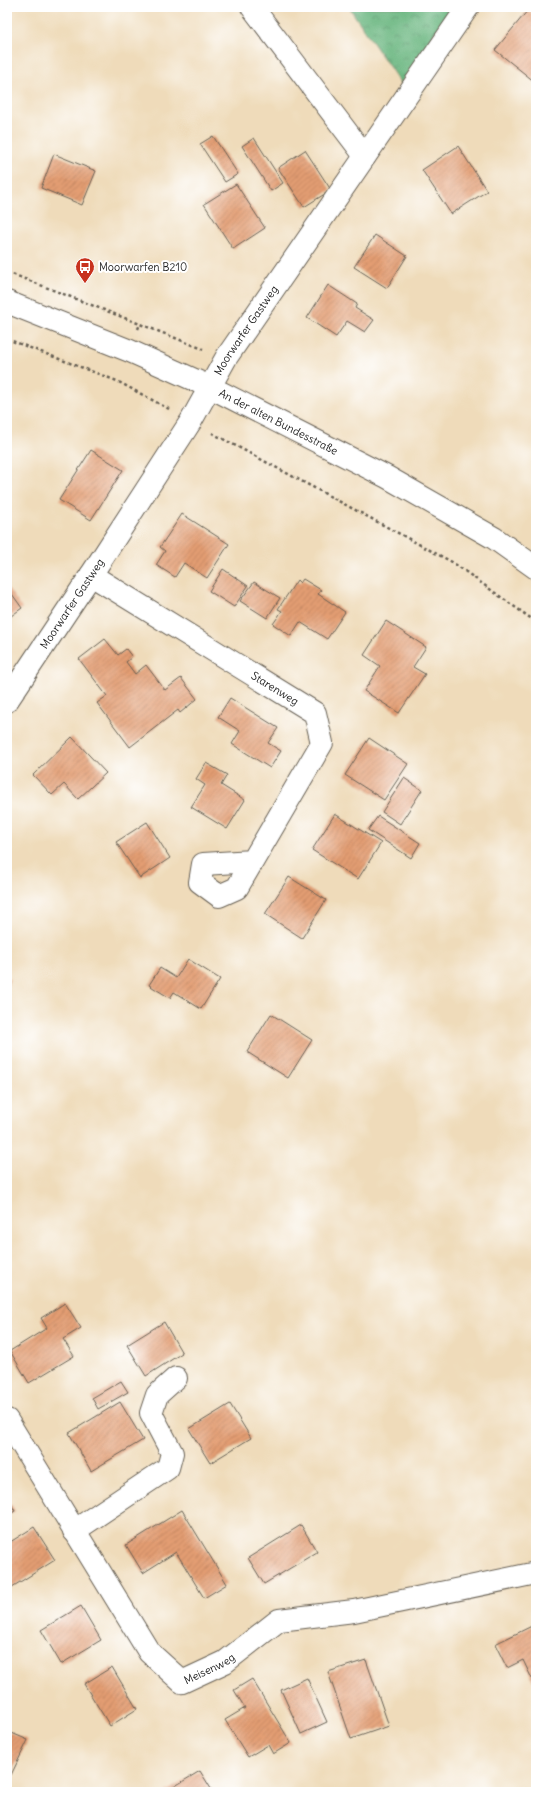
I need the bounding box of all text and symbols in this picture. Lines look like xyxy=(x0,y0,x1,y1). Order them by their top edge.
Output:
bus stop icon: Moorwarfen B210 xyxy=(74,256,96,284)
place label: Moorwarfen B210 xyxy=(99,260,187,274)
street label: Moorwarfer Gastweg xyxy=(211,283,281,378)
street label: An der alten Bundesstraße xyxy=(217,386,340,458)
street label: Moorwarfer Gastweg xyxy=(37,556,107,651)
street label: Starenweg xyxy=(249,668,301,708)
street label: Meisenweg xyxy=(182,1650,238,1687)

